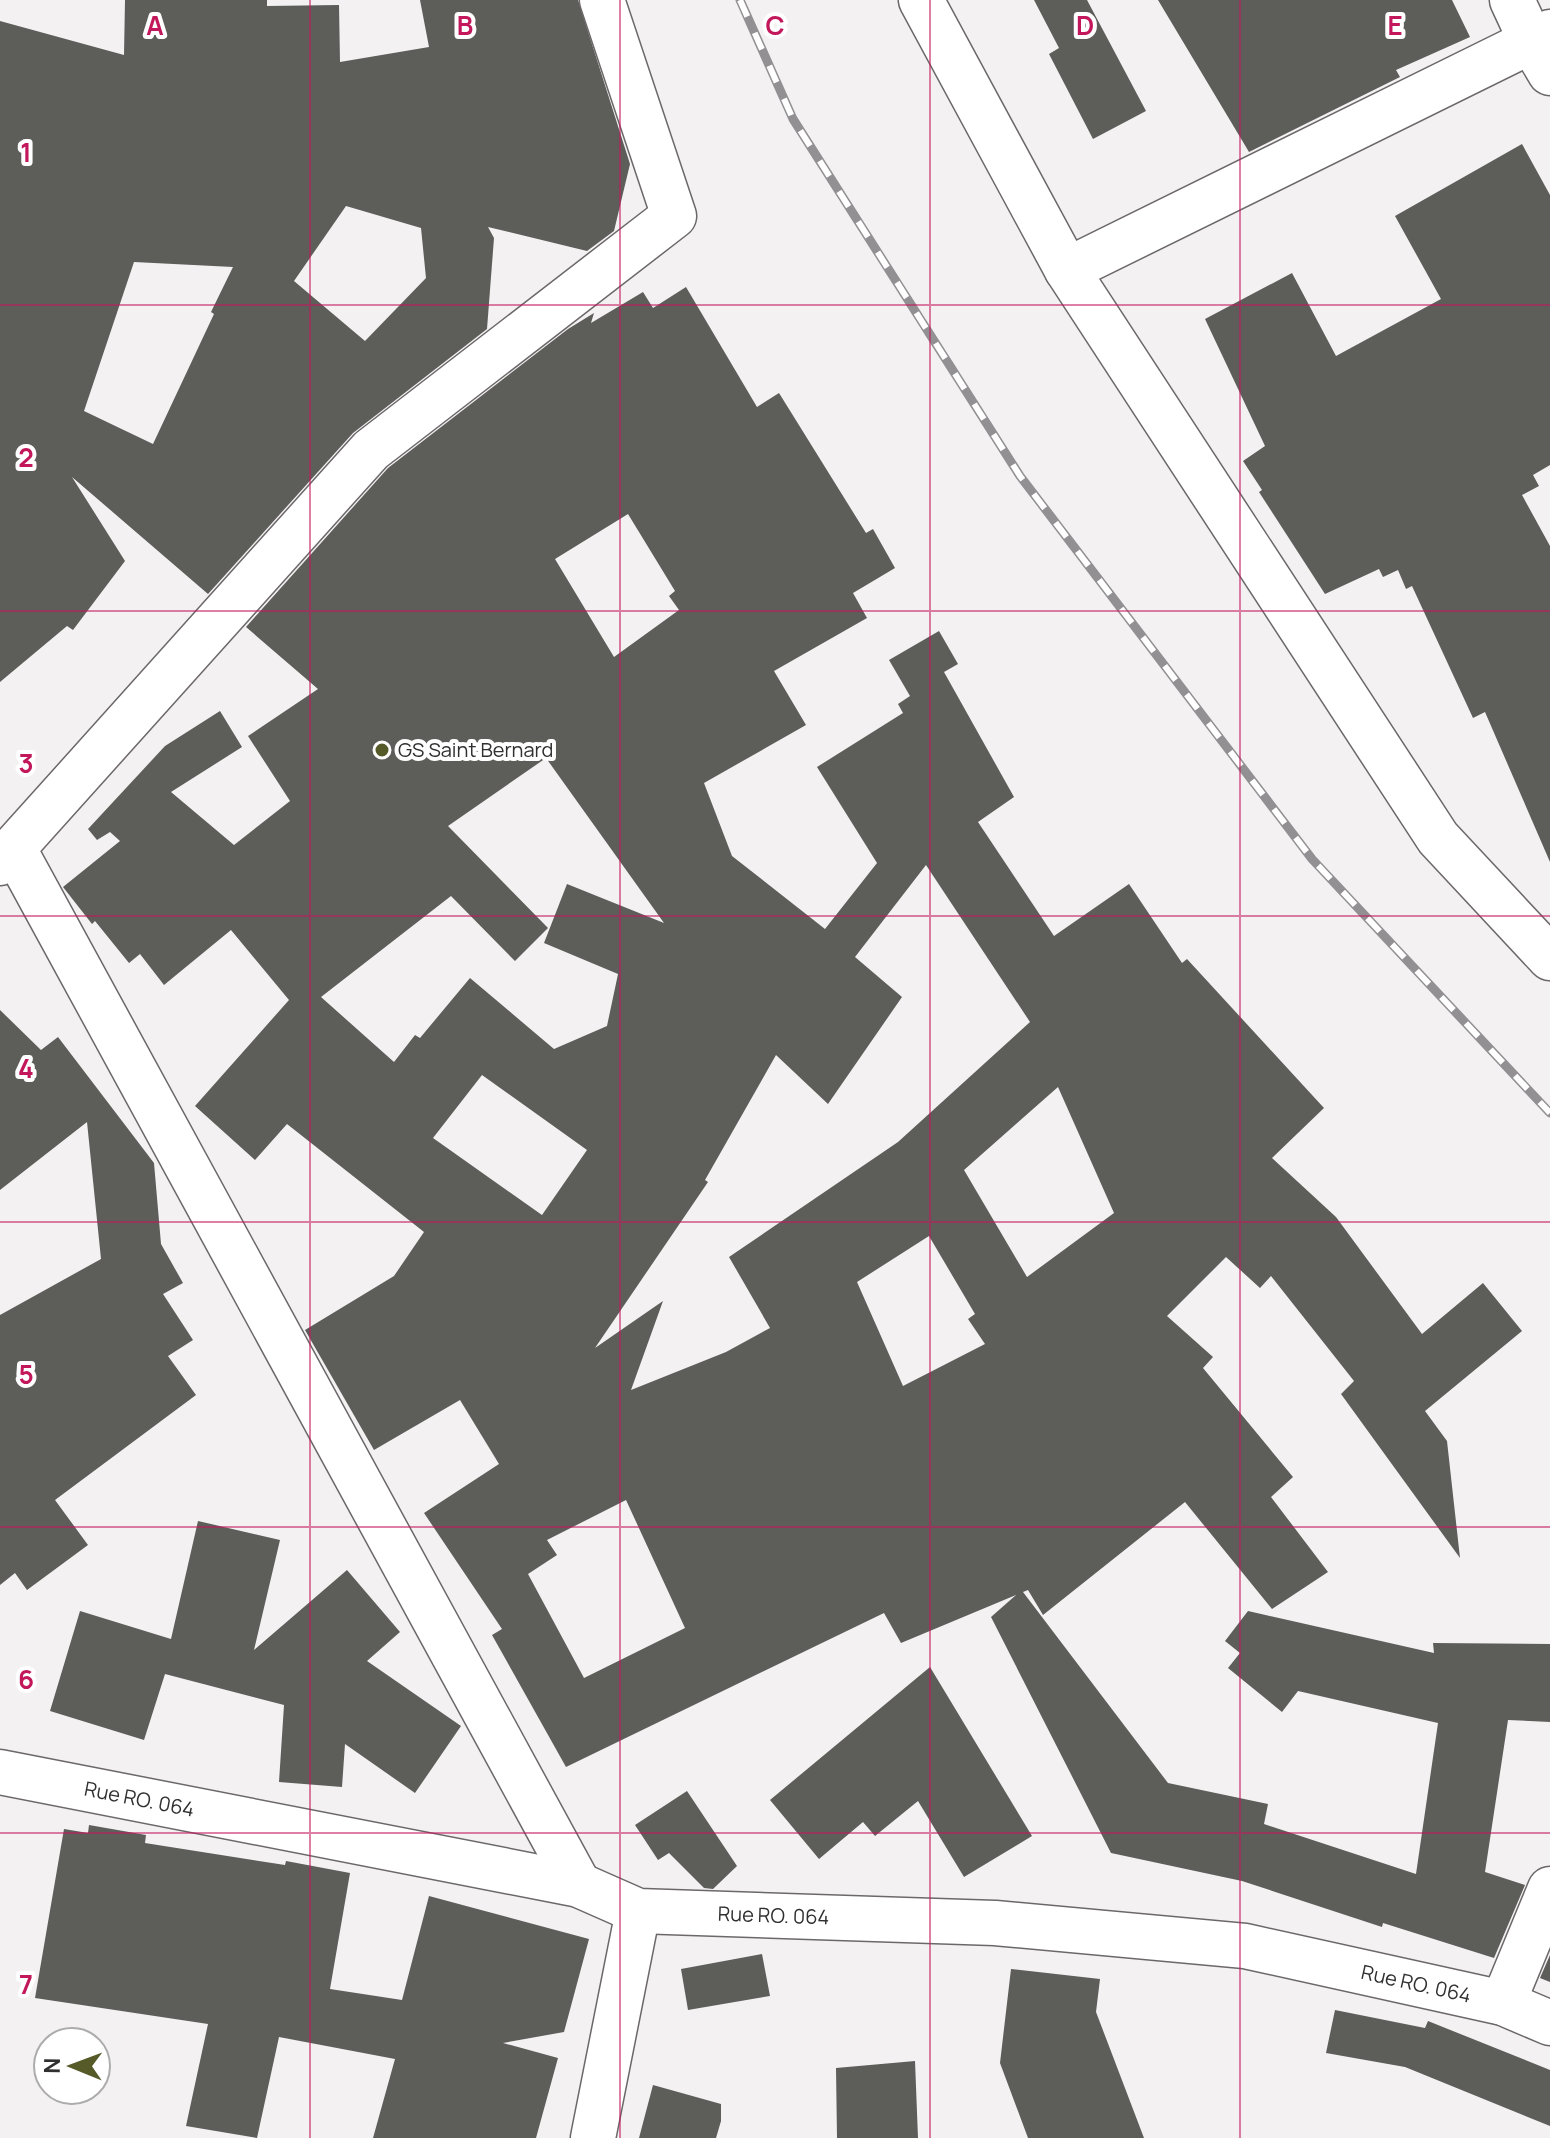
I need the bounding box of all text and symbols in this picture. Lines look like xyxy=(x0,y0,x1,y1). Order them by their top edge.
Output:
text: A xyxy=(146,7,164,43)
text: B xyxy=(457,7,473,43)
text: C xyxy=(765,7,785,43)
text: D xyxy=(1076,7,1094,43)
text: E xyxy=(1387,7,1403,43)
text: 1 xyxy=(20,134,32,170)
text: 2 xyxy=(18,439,34,475)
place label: GS Saint Bernard xyxy=(398,736,553,763)
marker: GS Saint Bernard xyxy=(373,741,391,759)
text: 3 xyxy=(18,745,34,781)
text: 4 xyxy=(18,1050,34,1086)
text: 5 xyxy=(18,1356,34,1392)
text: 6 xyxy=(18,1661,34,1697)
street label: Rue RO. 064 xyxy=(82,1775,197,1823)
street label: Rue RO. 064 xyxy=(717,1900,830,1930)
street label: Rue RO. 064 xyxy=(1359,1958,1474,2009)
text: 7 xyxy=(19,1966,33,2002)
north arrow xyxy=(32,2026,112,2106)
text: N xyxy=(37,2057,67,2074)

